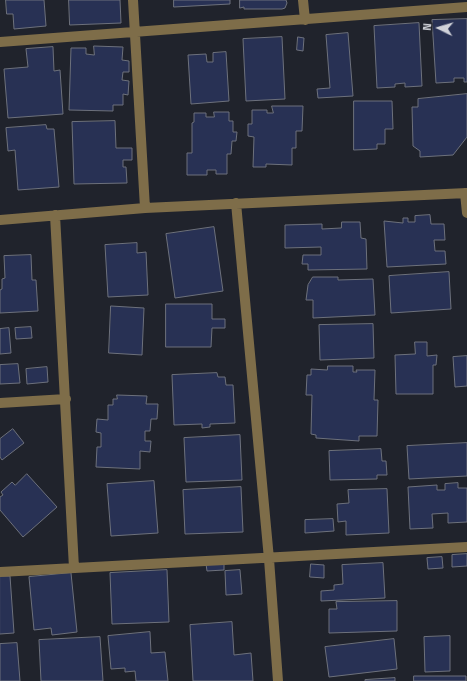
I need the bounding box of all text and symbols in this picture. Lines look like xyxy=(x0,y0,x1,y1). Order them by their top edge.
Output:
north arrow xyxy=(419,8,459,48)
text: N xyxy=(419,22,435,31)

